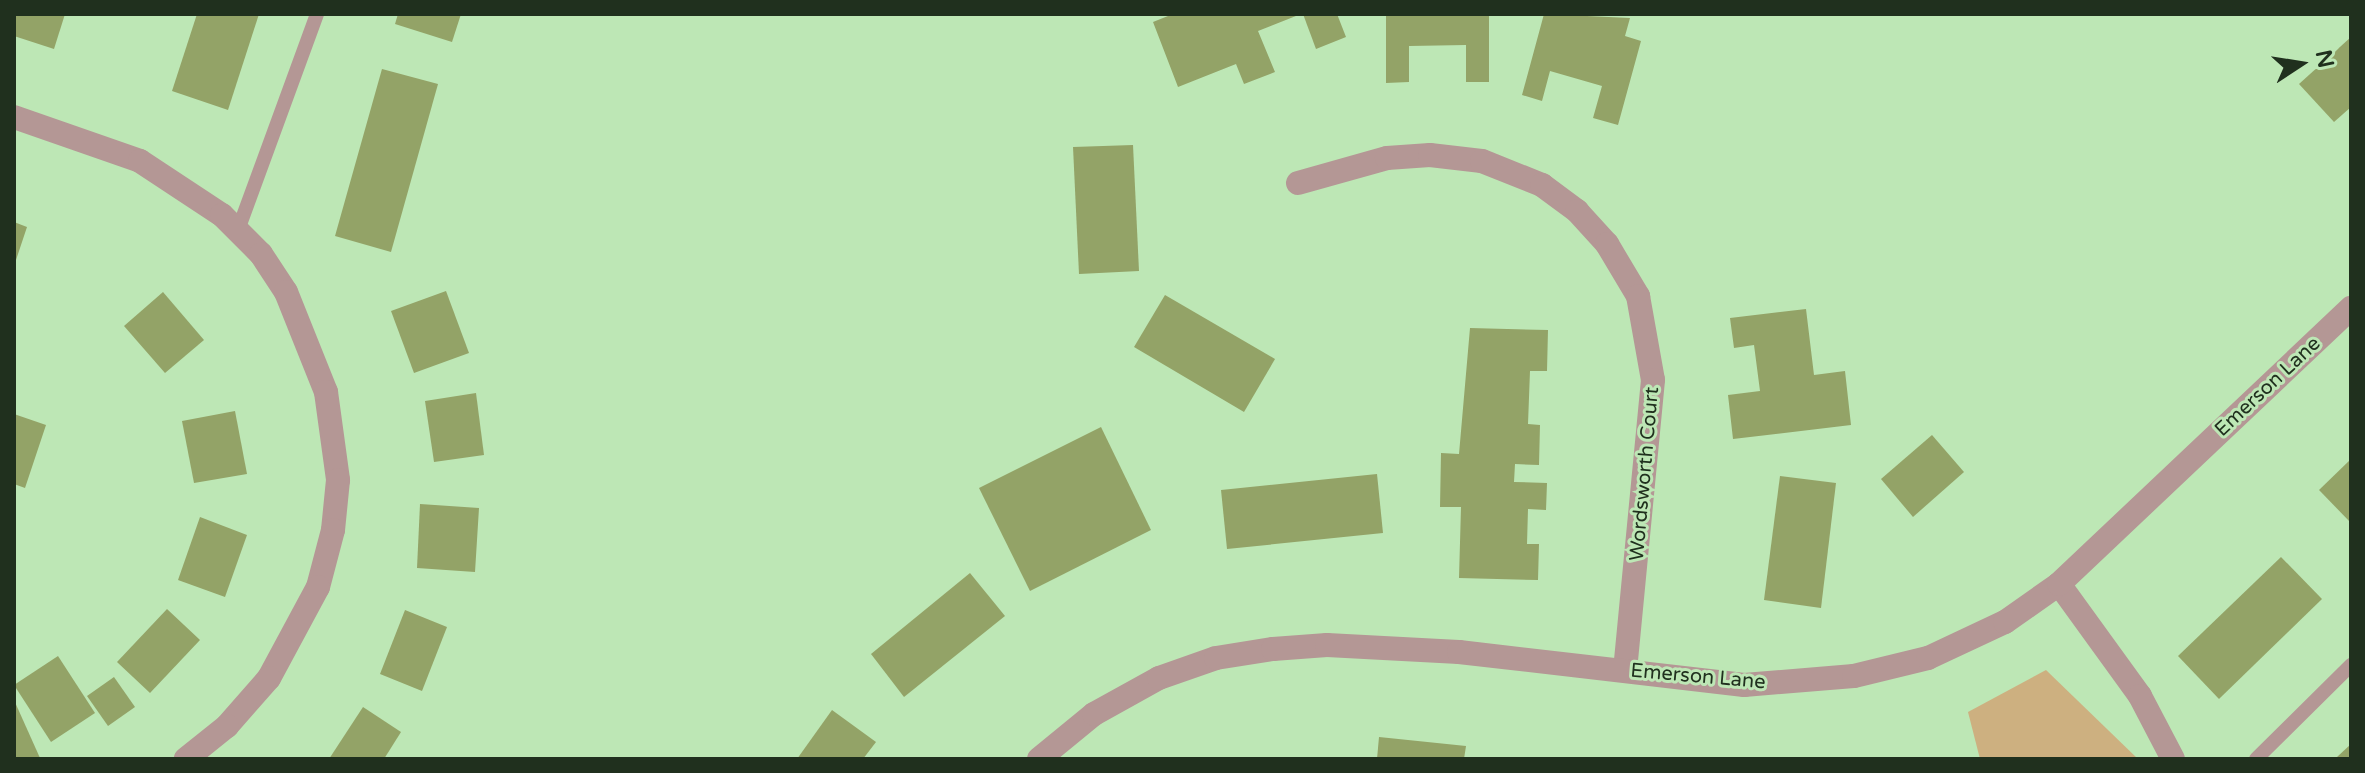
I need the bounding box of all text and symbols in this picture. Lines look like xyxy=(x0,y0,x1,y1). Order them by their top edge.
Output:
north arrow xyxy=(2261,24,2341,104)
text: N xyxy=(2310,48,2339,70)
street label: Emerson Lane xyxy=(2210,332,2326,442)
street label: Wordsworth Court xyxy=(1625,386,1665,562)
street label: Emerson Lane xyxy=(1630,659,1766,695)

